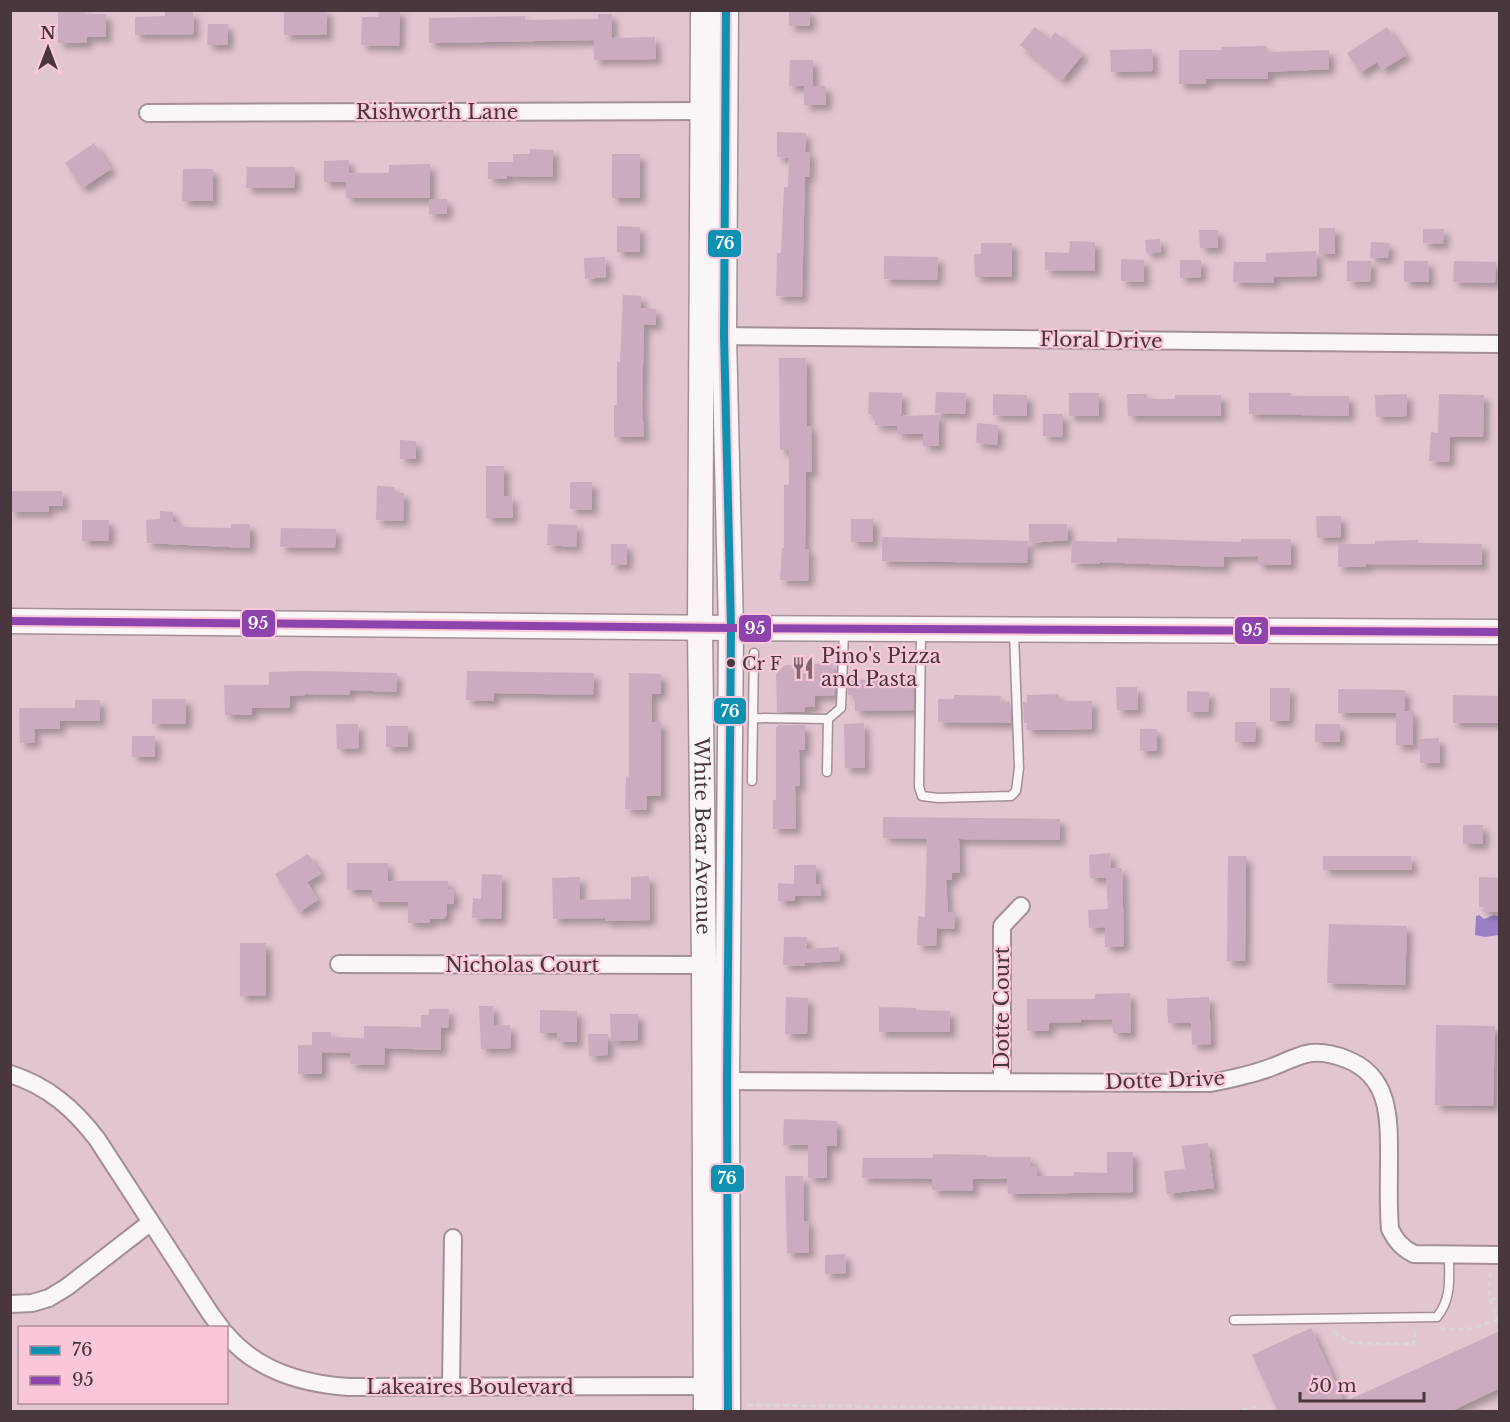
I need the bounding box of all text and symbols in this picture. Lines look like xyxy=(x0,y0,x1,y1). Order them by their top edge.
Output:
north arrow xyxy=(18,18,78,78)
text: N xyxy=(40,23,56,43)
street label: Rishworth Lane xyxy=(356,100,518,124)
line badge: 76 xyxy=(707,229,742,258)
text: 76 xyxy=(715,233,735,253)
street label: Floral Drive xyxy=(1039,327,1163,353)
line badge: 95 xyxy=(241,609,276,638)
text: 95 xyxy=(248,613,268,633)
line badge: 95 xyxy=(738,614,772,643)
line badge: 95 xyxy=(1234,616,1269,645)
text: 95 xyxy=(745,618,765,638)
text: 95 xyxy=(1242,620,1262,640)
place label: Pino's Pizza and Pasta xyxy=(821,644,942,691)
place label: Cr F xyxy=(742,653,782,675)
restaurant icon: Pino's Pizza and Pasta xyxy=(790,655,816,681)
marker: Cr F xyxy=(725,657,737,669)
line badge: 76 xyxy=(713,697,747,725)
text: 76 xyxy=(720,701,740,721)
street label: White Bear Avenue xyxy=(689,736,716,935)
street label: Dotte Court xyxy=(990,946,1014,1069)
street label: Nicholas Court xyxy=(445,953,600,977)
street label: Dotte Drive xyxy=(1104,1066,1226,1094)
line badge: 76 xyxy=(710,1164,745,1193)
text: 76 xyxy=(717,1168,737,1188)
legend xyxy=(18,1326,228,1404)
text: 76 xyxy=(72,1339,93,1361)
scale bar xyxy=(1300,1365,1424,1403)
text: 95 xyxy=(72,1369,94,1391)
street label: Lakeaires Boulevard xyxy=(366,1375,574,1399)
text: 50 m xyxy=(1309,1375,1357,1397)

